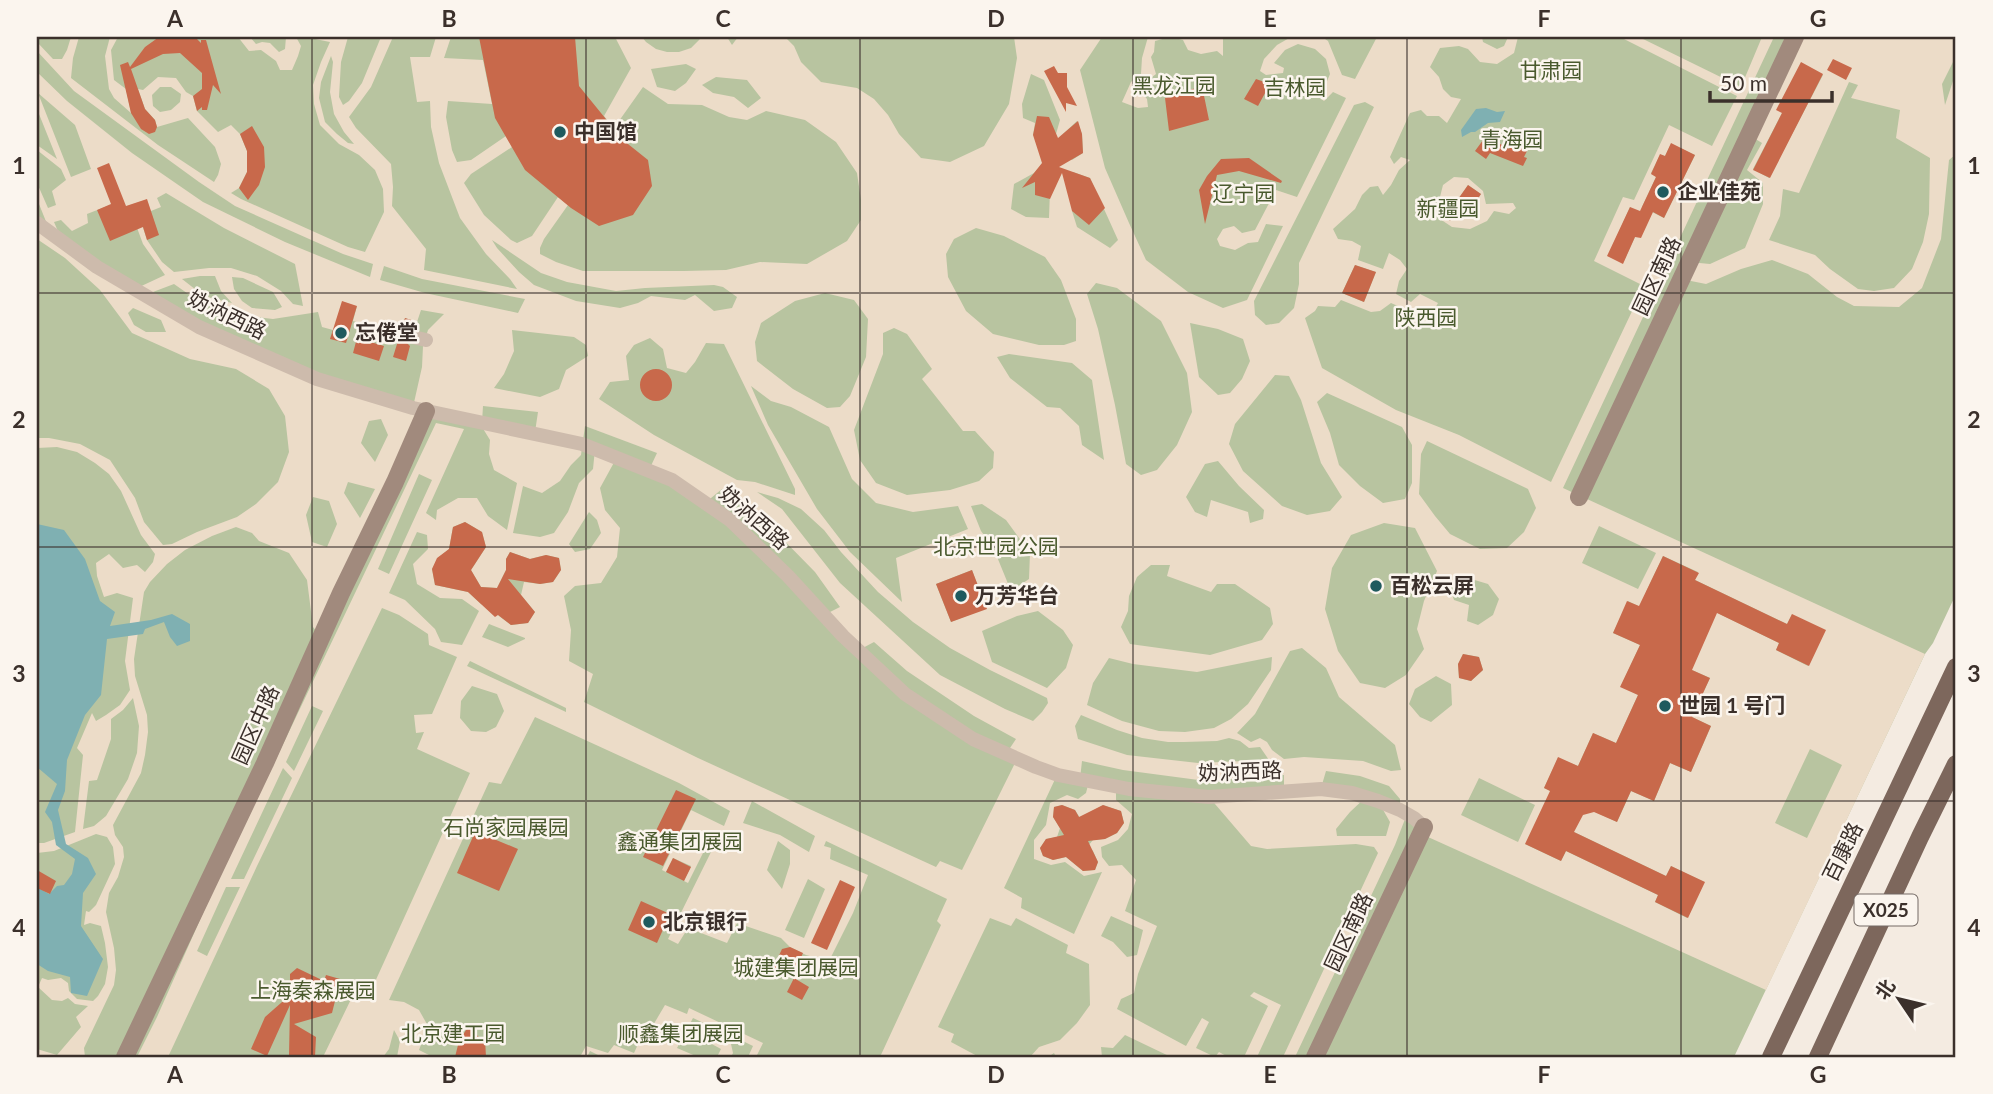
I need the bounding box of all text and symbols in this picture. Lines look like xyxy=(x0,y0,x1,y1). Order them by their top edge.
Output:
text: A xyxy=(166,4,184,32)
text: B xyxy=(441,4,457,32)
text: C xyxy=(715,4,731,32)
text: D xyxy=(987,4,1005,32)
text: E xyxy=(1263,4,1277,32)
text: F xyxy=(1537,4,1551,32)
text: G xyxy=(1810,4,1826,32)
park label: 甘肃园 xyxy=(1520,57,1583,82)
scale bar xyxy=(1710,60,1832,104)
text: 50 m xyxy=(1720,70,1767,95)
park label: 黑龙江园 xyxy=(1132,72,1216,97)
park label: 吉林园 xyxy=(1264,74,1327,99)
place label: 中国馆 xyxy=(574,118,637,143)
marker: 中国馆 xyxy=(552,124,568,140)
park label: 青海园 xyxy=(1481,126,1544,151)
text: 1 xyxy=(12,151,26,179)
text: 1 xyxy=(1967,151,1981,179)
place label: 企业佳苑 xyxy=(1677,178,1761,203)
park label: 辽宁园 xyxy=(1213,180,1276,205)
marker: 企业佳苑 xyxy=(1655,184,1671,200)
park label: 新疆园 xyxy=(1417,195,1480,220)
street label: 园区南路 xyxy=(1627,232,1685,319)
street label: 妫汭西路 xyxy=(184,284,271,343)
park label: 陕西园 xyxy=(1395,304,1458,329)
place label: 忘倦堂 xyxy=(355,319,418,344)
marker: 忘倦堂 xyxy=(333,325,349,341)
text: 2 xyxy=(12,405,26,433)
text: 2 xyxy=(1967,405,1981,433)
street label: 妫汭西路 xyxy=(715,480,795,554)
park label: 北京世园公园 xyxy=(933,533,1059,558)
place label: 百松云屏 xyxy=(1390,572,1474,597)
marker: 百松云屏 xyxy=(1368,578,1384,594)
place label: 万芳华台 xyxy=(975,582,1059,607)
marker: 万芳华台 xyxy=(953,588,969,604)
text: 3 xyxy=(12,659,26,687)
text: 3 xyxy=(1967,659,1981,687)
street label: 园区中路 xyxy=(226,681,283,768)
place label: 世园 1 号门 xyxy=(1679,692,1785,717)
marker: 世园 1 号门 xyxy=(1657,698,1673,714)
street label: 妫汭西路 xyxy=(1198,757,1282,784)
park label: 石尚家园展园 xyxy=(443,814,569,839)
street label: 百康路 xyxy=(1817,818,1867,885)
park label: 鑫通集团展园 xyxy=(617,828,743,853)
street label: 园区南路 xyxy=(1319,888,1377,975)
road number: X025 xyxy=(1854,894,1918,926)
place label: 北京银行 xyxy=(663,908,747,933)
text: 4 xyxy=(12,913,26,941)
text: 4 xyxy=(1967,913,1981,941)
marker: 北京银行 xyxy=(641,914,657,930)
park label: 城建集团展园 xyxy=(733,954,859,979)
north arrow xyxy=(1864,964,1934,1034)
text: 北 xyxy=(1870,975,1900,1003)
park label: 上海秦森展园 xyxy=(250,977,376,1002)
park label: 北京建工园 xyxy=(401,1020,506,1045)
park label: 顺鑫集团展园 xyxy=(618,1020,744,1045)
text: A xyxy=(166,1060,184,1088)
text: B xyxy=(441,1060,457,1088)
text: C xyxy=(715,1060,731,1088)
text: D xyxy=(987,1060,1005,1088)
text: E xyxy=(1263,1060,1277,1088)
text: F xyxy=(1537,1060,1551,1088)
text: G xyxy=(1810,1060,1826,1088)

